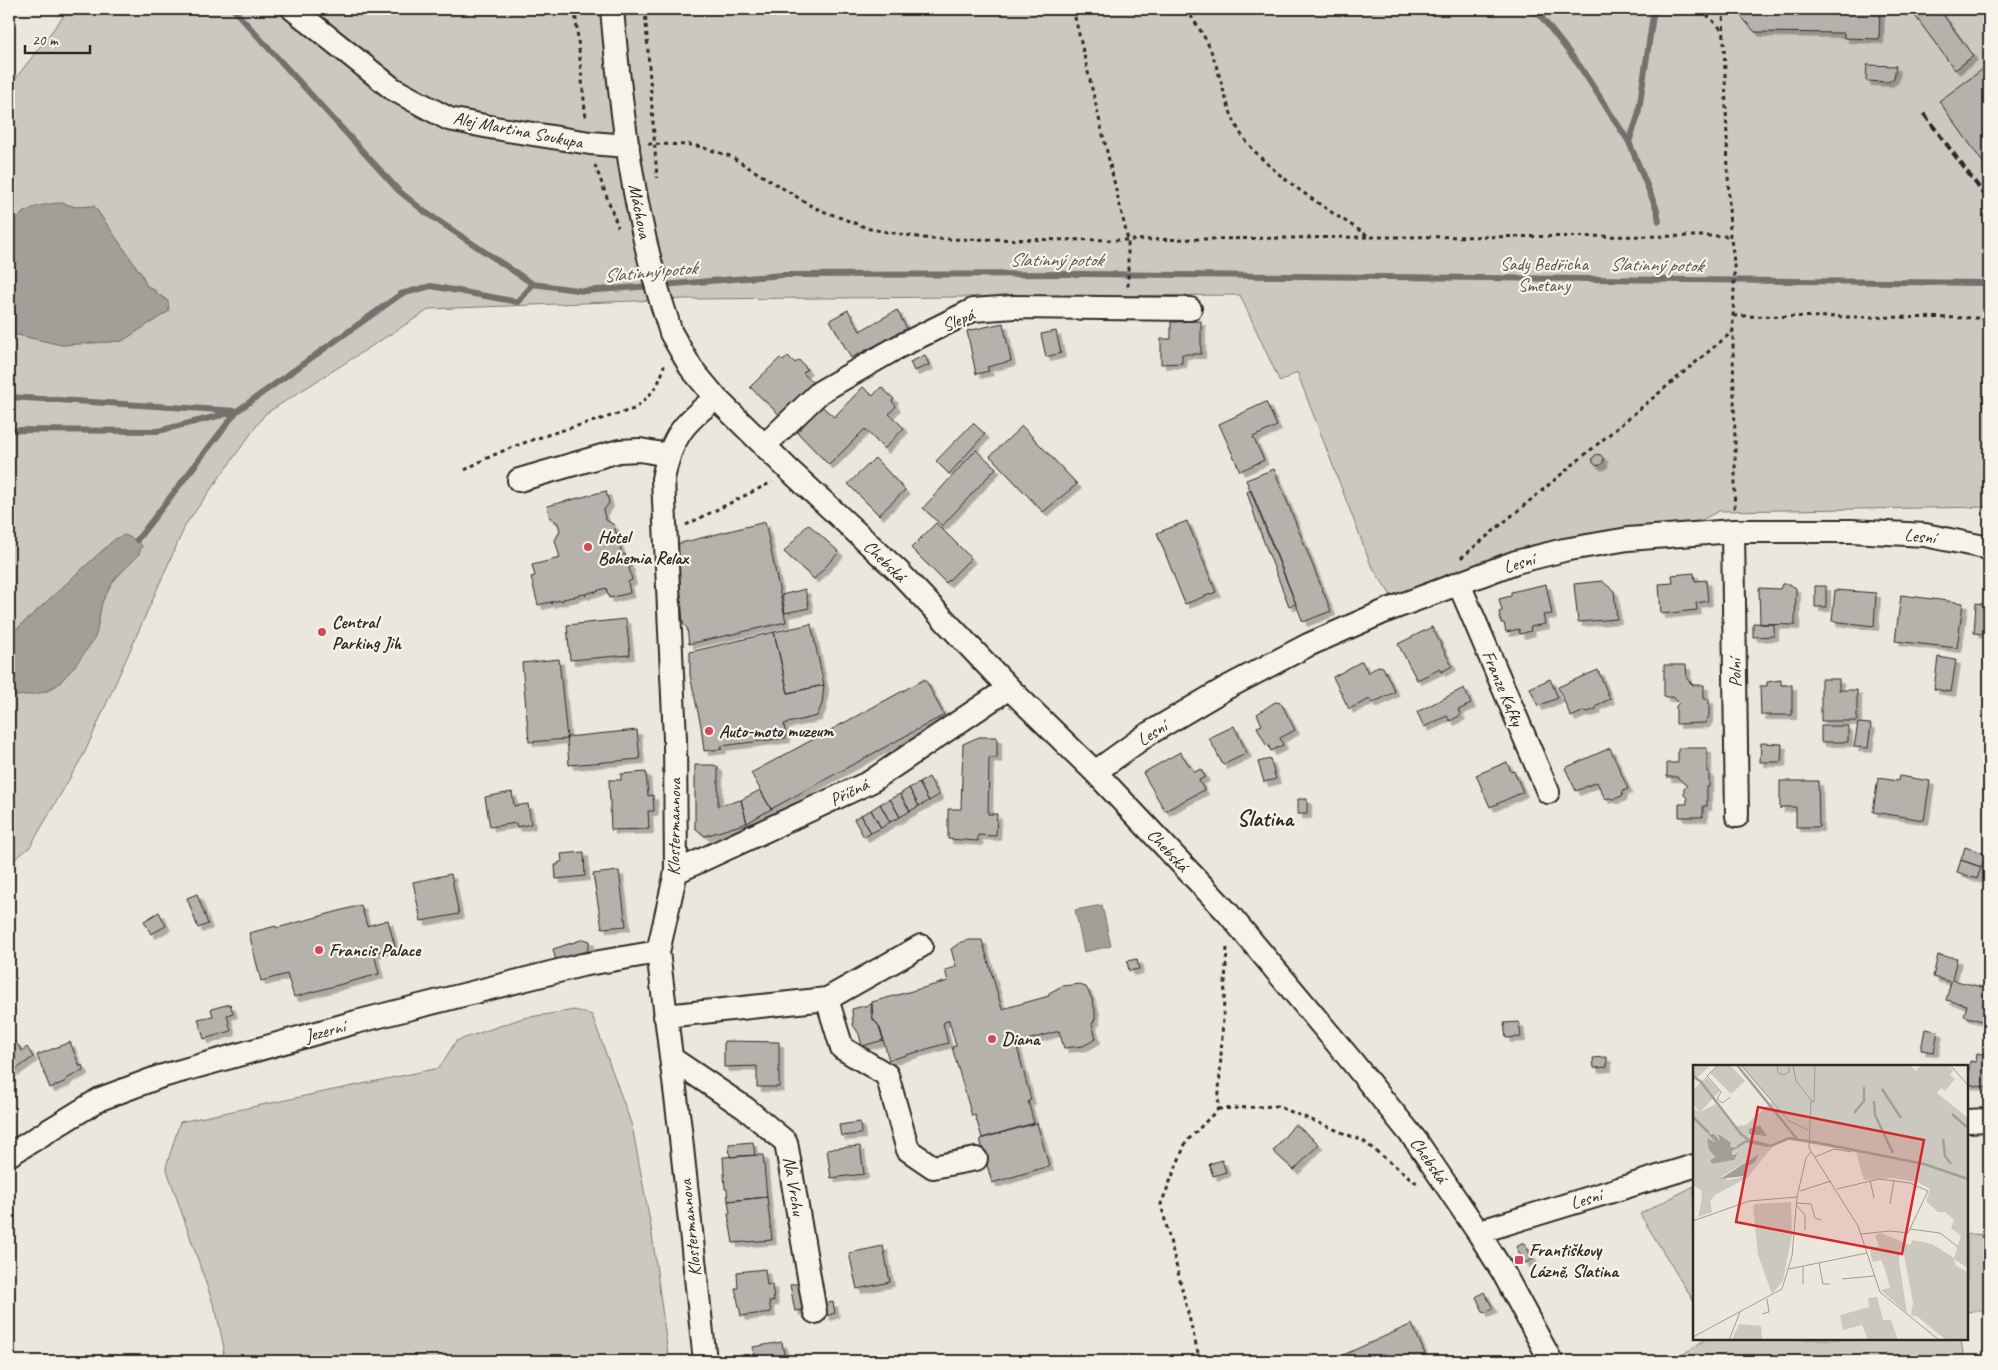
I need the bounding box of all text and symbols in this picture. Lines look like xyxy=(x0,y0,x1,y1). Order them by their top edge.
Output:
scale bar xyxy=(25,22,90,54)
text: 20 m xyxy=(32,31,59,50)
street label: Alej Martina Soukupa xyxy=(451,107,586,154)
street label: Máchova xyxy=(624,182,656,242)
water label: Slatinný potok xyxy=(1010,248,1107,272)
water label: Slatinný potok xyxy=(1609,252,1707,278)
park label: Sady Bedřicha Smetany xyxy=(1500,253,1590,296)
water label: Slatinný potok xyxy=(603,256,701,288)
street label: Slepá xyxy=(939,303,979,337)
street label: Lesní xyxy=(1903,523,1940,549)
place label: Hotel Bohemia Relax xyxy=(598,526,690,569)
street label: Chebská xyxy=(859,535,913,588)
marker: Hotel Bohemia Relax xyxy=(582,541,594,553)
street label: Lesní xyxy=(1501,547,1541,578)
place label: Central Parking Jih xyxy=(332,611,402,654)
marker: Central Parking Jih xyxy=(316,626,328,638)
street label: Franze Kafky xyxy=(1477,647,1529,731)
street label: Polní xyxy=(1724,655,1746,688)
street label: Lesní xyxy=(1133,713,1174,751)
place label: Auto-moto muzeum xyxy=(719,720,834,742)
marker: Auto-moto muzeum xyxy=(703,725,715,737)
street label: Příčná xyxy=(826,772,874,811)
street label: Klostermannova xyxy=(662,776,686,876)
district label: Slatina xyxy=(1237,805,1295,833)
street label: Chebská xyxy=(1143,824,1195,878)
place label: Francis Palace xyxy=(329,939,422,961)
marker: Francis Palace xyxy=(313,944,325,956)
street label: Jezerní xyxy=(302,1014,351,1047)
place label: Diana xyxy=(1002,1028,1041,1050)
marker: Diana xyxy=(986,1033,998,1045)
inset map xyxy=(1693,1065,1968,1340)
street label: Chebská xyxy=(1405,1133,1454,1189)
street label: Na Vrchu xyxy=(778,1155,810,1218)
street label: Klostermannova xyxy=(674,1177,706,1277)
street label: Lesní xyxy=(1568,1183,1608,1214)
place label: Františkovy Lázně, Slatina xyxy=(1529,1239,1619,1282)
marker: Františkovy Lázně, Slatina xyxy=(1513,1254,1525,1266)

